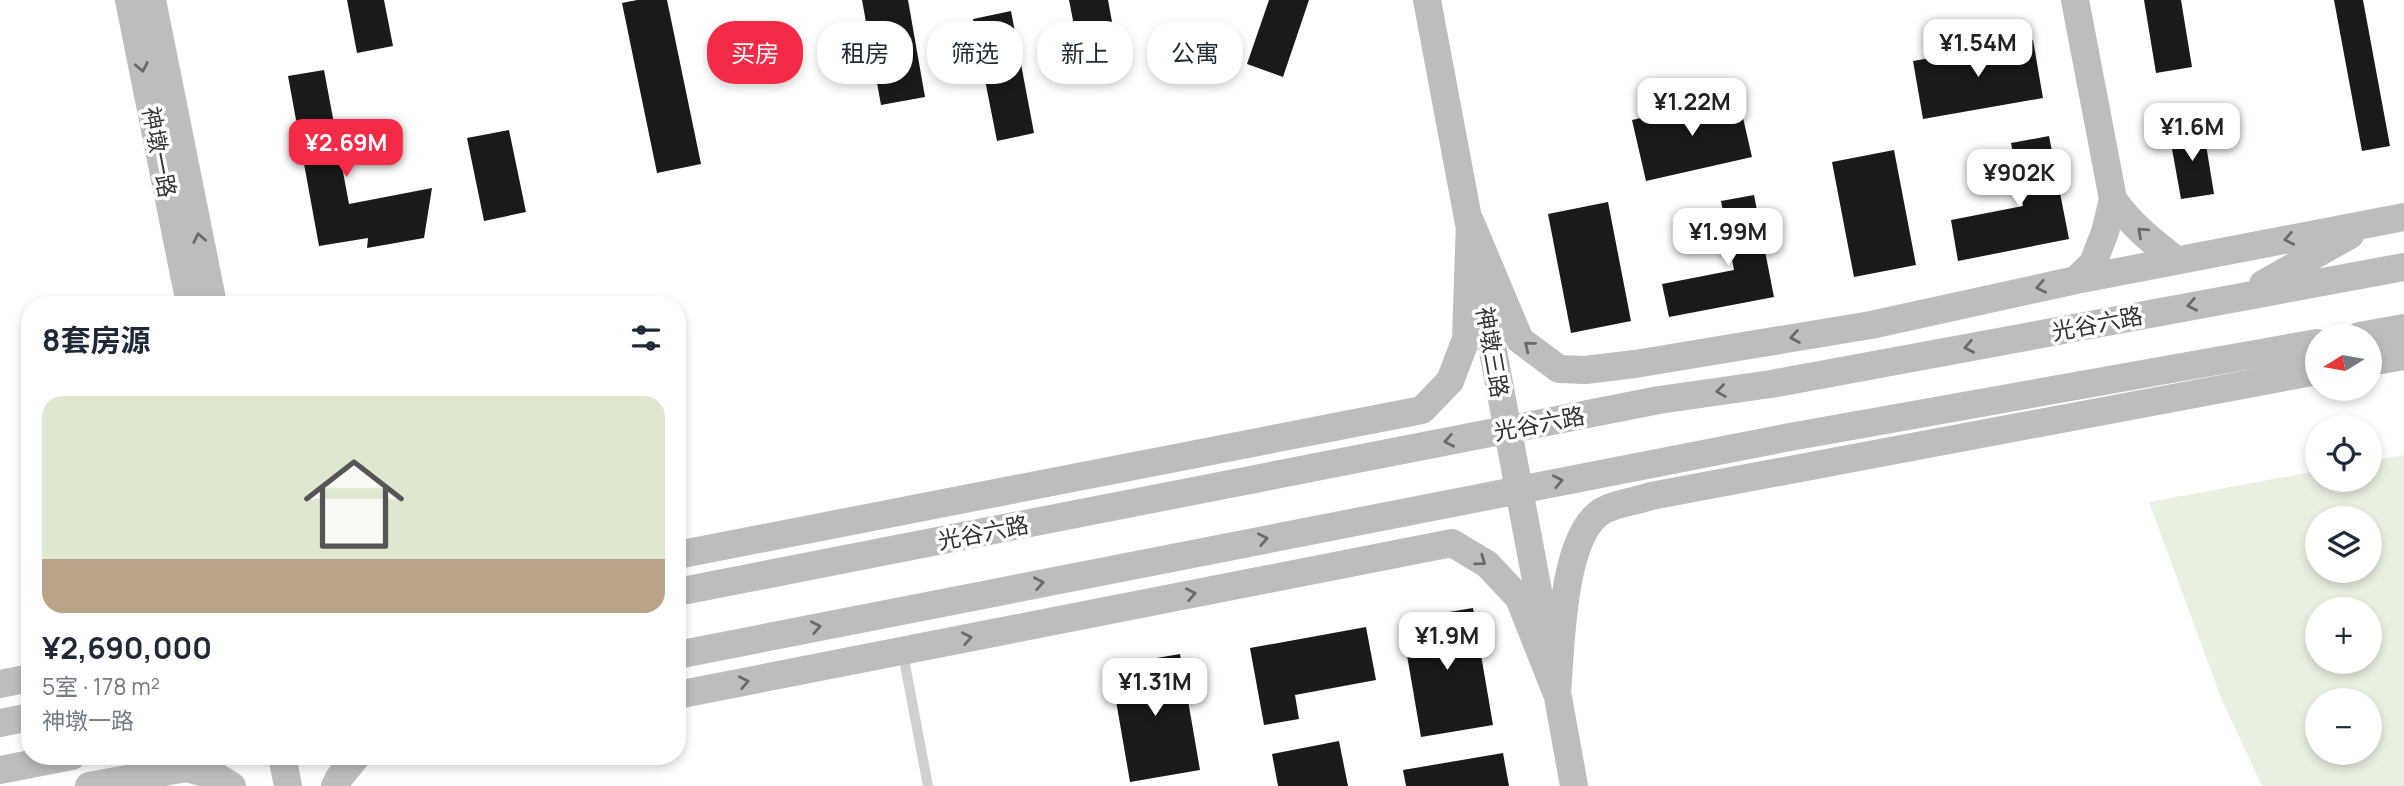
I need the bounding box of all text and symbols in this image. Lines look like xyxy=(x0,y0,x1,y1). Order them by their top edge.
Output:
pin: ¥1.54M xyxy=(1921,20,2035,79)
chip: 买房 xyxy=(707,21,803,84)
chip: 租房 xyxy=(817,21,913,84)
chip: 筛选 xyxy=(927,21,1023,84)
chip: 新上 xyxy=(1037,21,1133,84)
chip: 公寓 xyxy=(1147,21,1243,84)
text: ¥1.54M xyxy=(1939,26,2017,58)
one-way arrow xyxy=(134,61,149,73)
pin: ¥1.22M xyxy=(1635,78,1749,138)
text: ¥1.22M xyxy=(1653,85,1731,117)
street label: 神墩一路 xyxy=(136,104,184,200)
pin: ¥1.6M xyxy=(2143,104,2241,163)
text: ¥1.6M xyxy=(2160,110,2224,142)
pin: ¥2.69M xyxy=(289,120,403,179)
text: ¥2.69M xyxy=(305,126,387,158)
pin: ¥902K xyxy=(1970,150,2068,209)
text: ¥902K xyxy=(1983,156,2055,188)
pin: ¥1.99M xyxy=(1671,208,1785,268)
text: ¥1.99M xyxy=(1689,215,1767,247)
one-way arrow xyxy=(2137,228,2150,240)
one-way arrow xyxy=(2283,231,2295,246)
one-way arrow xyxy=(193,232,208,244)
one-way arrow xyxy=(2036,279,2048,294)
one-way arrow xyxy=(2186,297,2198,312)
street label: 光谷六路 xyxy=(2049,299,2145,347)
street label: 神墩三路 xyxy=(1469,304,1517,400)
text: 8套房源 xyxy=(42,319,150,360)
icon: filters xyxy=(627,319,665,357)
north arrow xyxy=(2305,324,2382,401)
map controls xyxy=(2305,324,2382,765)
one-way arrow xyxy=(1789,329,1801,344)
one-way arrow xyxy=(1963,339,1975,354)
one-way arrow xyxy=(1524,342,1537,354)
one-way arrow xyxy=(1715,383,1726,398)
street label: 光谷六路 xyxy=(1491,399,1587,447)
button: locate xyxy=(2305,415,2382,492)
one-way arrow xyxy=(1443,432,1455,447)
icon: home xyxy=(291,441,417,567)
one-way arrow xyxy=(1552,475,1564,490)
button: layers xyxy=(2305,506,2382,583)
street label: 光谷六路 xyxy=(935,508,1031,556)
one-way arrow xyxy=(1257,533,1269,548)
one-way arrow xyxy=(1473,553,1486,566)
one-way arrow xyxy=(1033,577,1045,592)
one-way arrow xyxy=(1185,587,1197,602)
button: + xyxy=(2305,597,2382,674)
pin: ¥1.9M xyxy=(1398,612,1496,672)
text: ¥1.9M xyxy=(1415,619,1479,651)
one-way arrow xyxy=(810,621,822,636)
text: ¥2,690,000 xyxy=(42,627,212,668)
one-way arrow xyxy=(961,631,973,646)
pin: ¥1.31M xyxy=(1098,658,1212,718)
text: ¥1.31M xyxy=(1118,665,1192,697)
text: 5室 · 178 m² xyxy=(42,670,160,702)
one-way arrow xyxy=(738,675,750,690)
button: − xyxy=(2305,688,2382,765)
text: 神墩一路 xyxy=(42,704,134,736)

